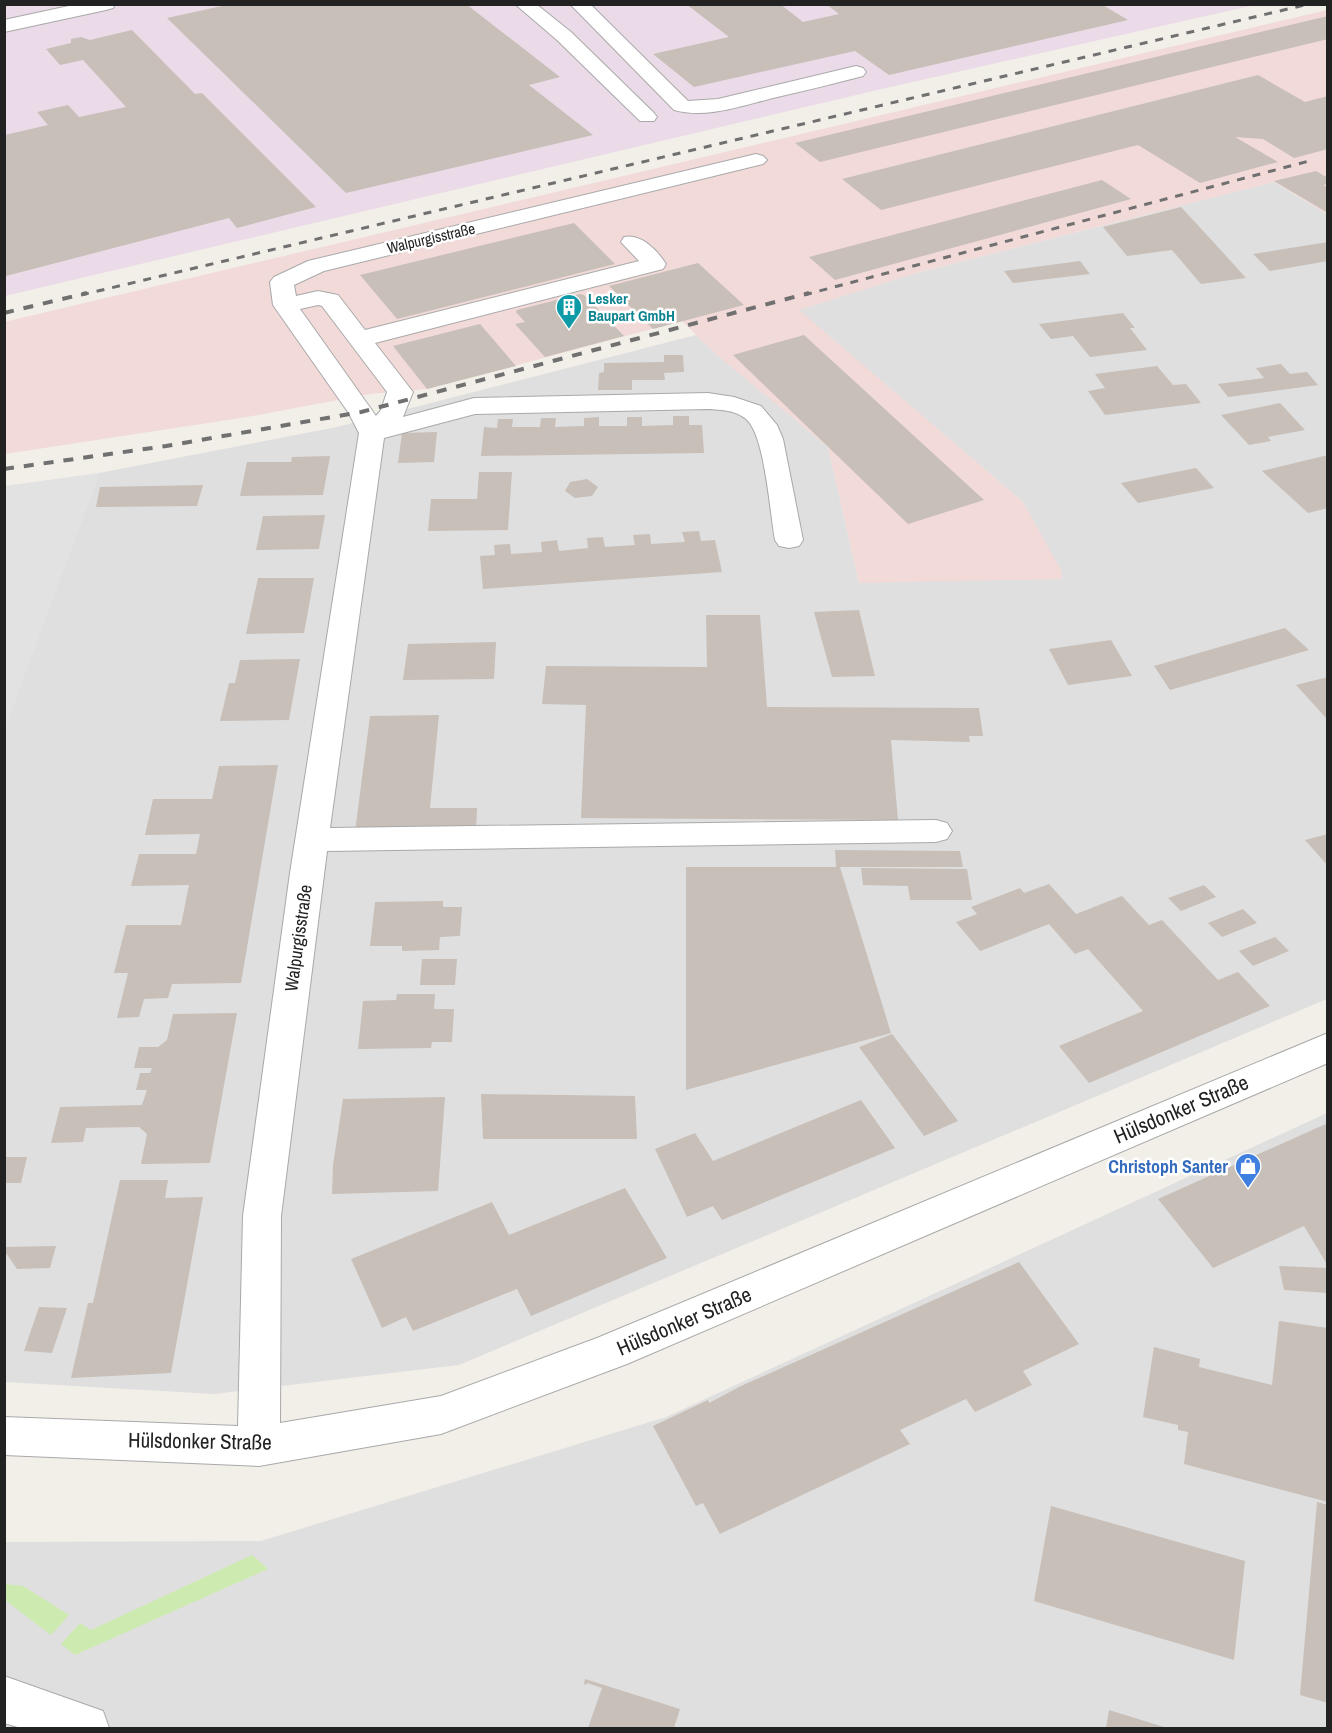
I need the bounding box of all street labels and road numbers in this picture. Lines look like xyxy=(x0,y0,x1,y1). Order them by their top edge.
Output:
street label: Walpurgisstraße xyxy=(385,218,477,258)
street label: Walpurgisstraße xyxy=(278,883,318,993)
street label: Hülsdonker Straße xyxy=(1109,1068,1253,1150)
street label: Hülsdonker Straße xyxy=(612,1280,756,1362)
street label: Hülsdonker Straße xyxy=(128,1425,272,1457)

